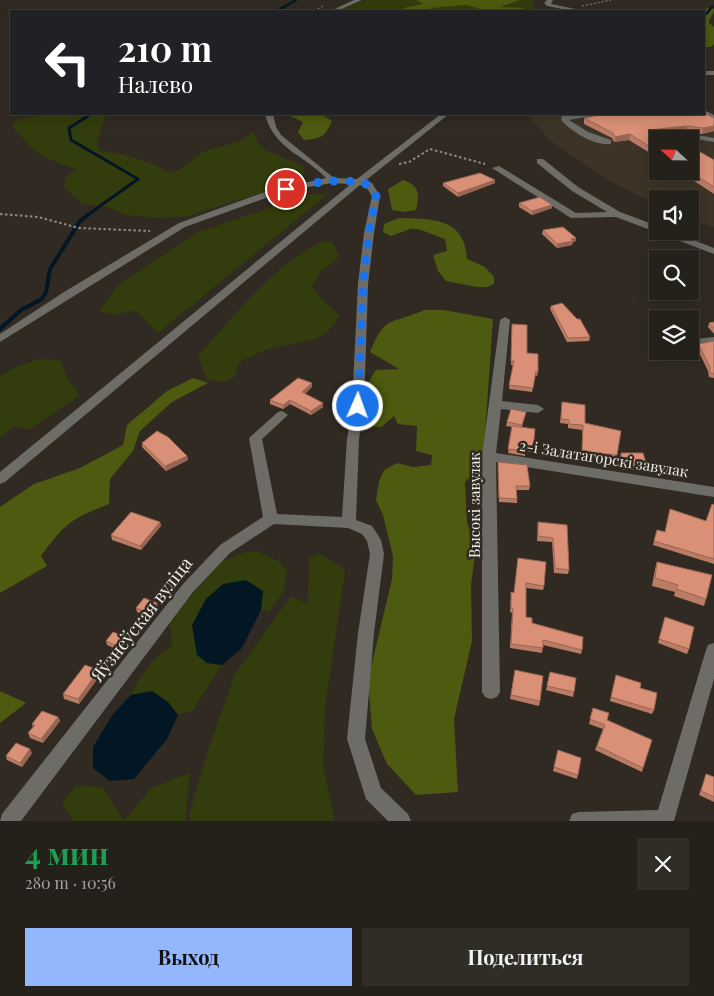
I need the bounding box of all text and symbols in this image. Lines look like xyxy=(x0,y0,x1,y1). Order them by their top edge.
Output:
text: 210 m xyxy=(118,24,212,71)
icon: left xyxy=(35,30,100,95)
text: Налево xyxy=(118,69,193,99)
north arrow xyxy=(649,130,699,180)
map controls xyxy=(649,130,699,360)
pin xyxy=(265,168,307,210)
icon: arrive xyxy=(272,175,300,203)
button: sound xyxy=(649,190,699,240)
button: search xyxy=(649,250,699,300)
button: layers xyxy=(649,310,699,360)
position arrow xyxy=(331,379,383,431)
street label: 2-і Залатагорскі завулак xyxy=(518,435,690,481)
street label: Высокі завулак xyxy=(464,452,484,558)
street label: Яўзнеўская вуліца xyxy=(84,552,197,687)
text: 4 мин xyxy=(25,833,109,873)
button: close xyxy=(637,838,689,890)
text: 280 m · 10:56 xyxy=(25,872,116,893)
button: Выход xyxy=(25,928,352,986)
button: Поделиться xyxy=(362,928,689,986)

